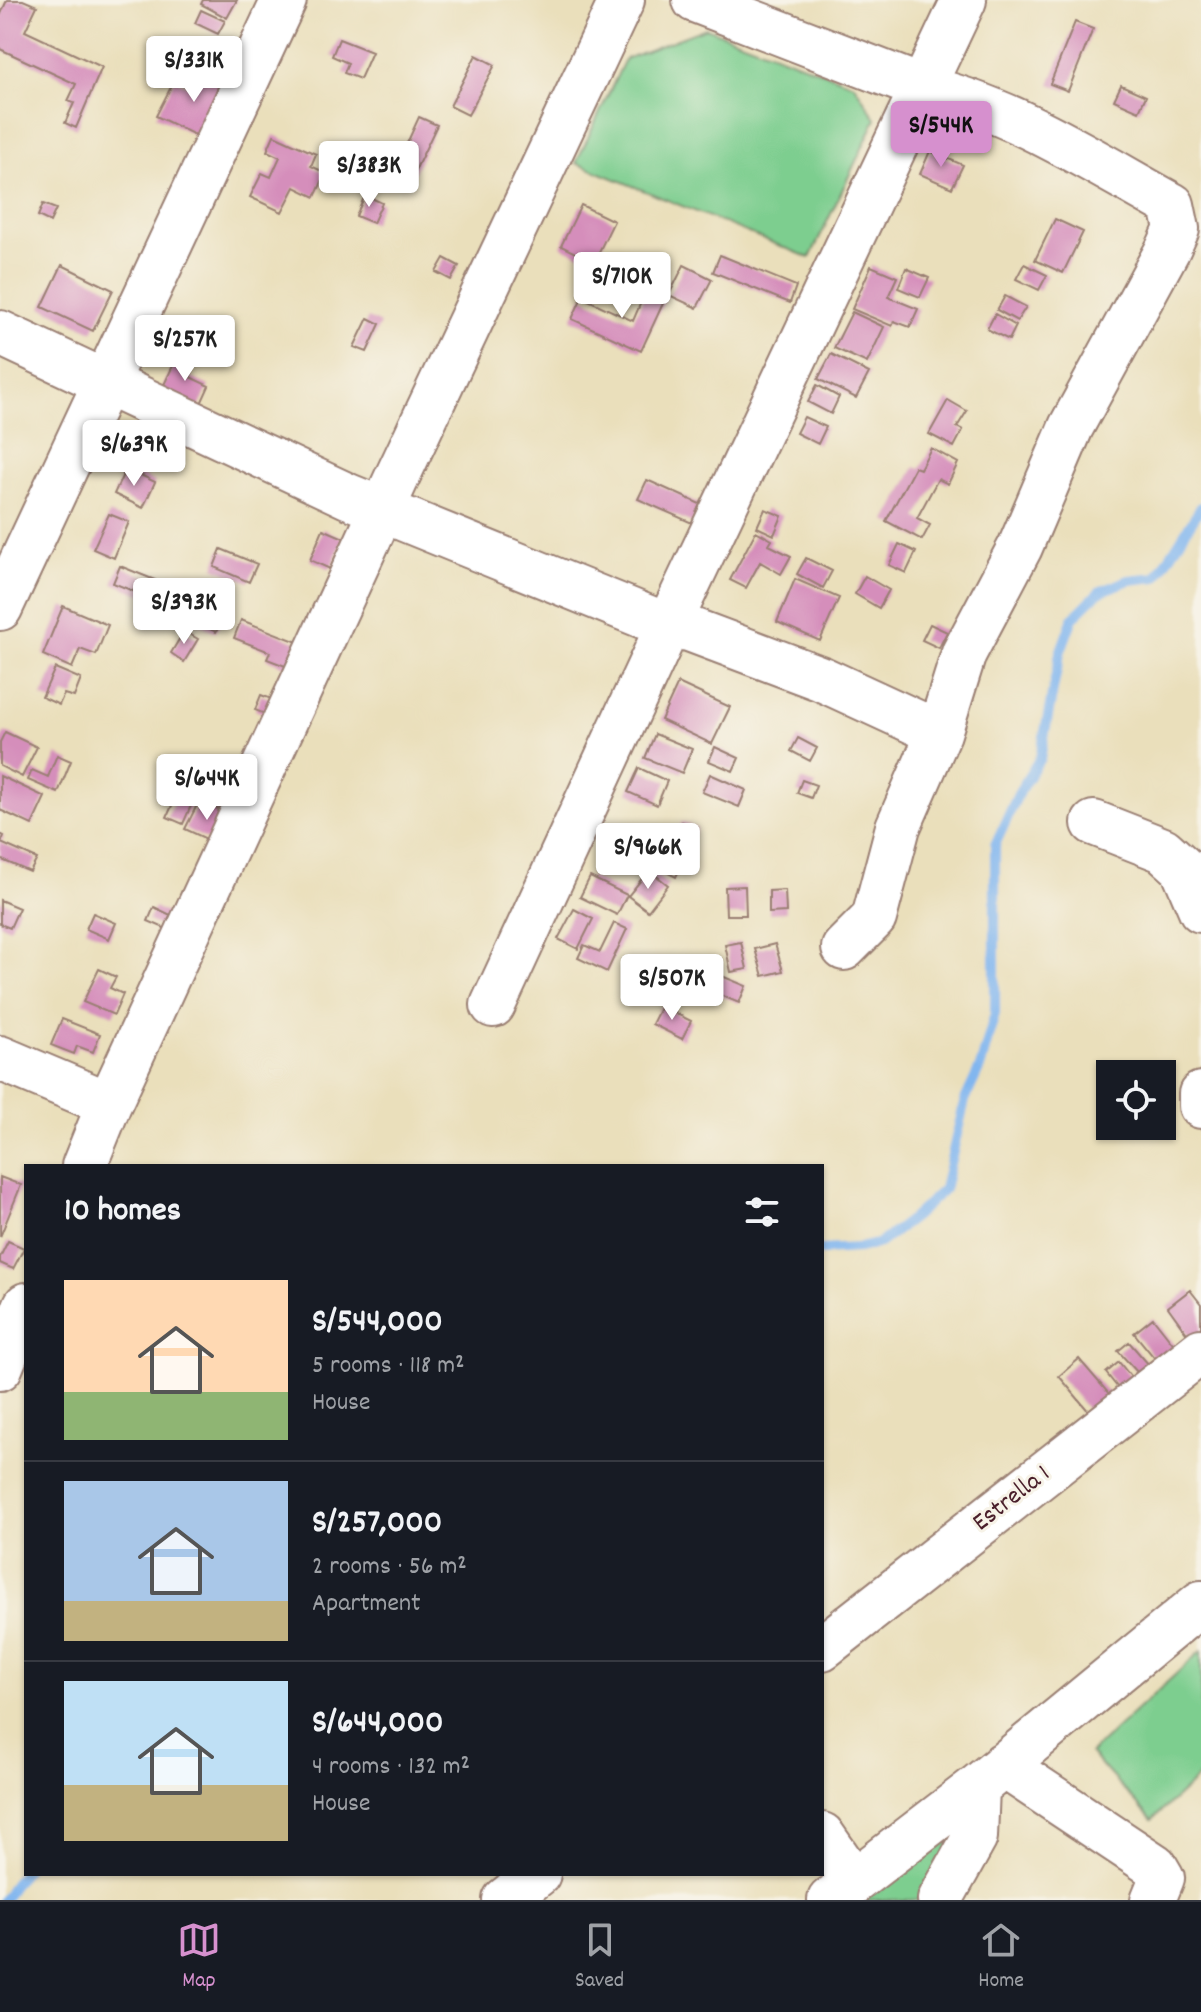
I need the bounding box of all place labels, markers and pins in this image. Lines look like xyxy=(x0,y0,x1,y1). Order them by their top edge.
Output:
pin: S/331K xyxy=(129,36,259,104)
pin: S/544K xyxy=(876,101,1006,169)
pin: S/383K xyxy=(304,141,434,209)
pin: S/710K xyxy=(557,252,687,320)
pin: S/257K xyxy=(120,315,250,383)
pin: S/639K xyxy=(69,420,199,488)
pin: S/393K xyxy=(119,578,249,646)
pin: S/644K xyxy=(142,754,272,822)
pin: S/966K xyxy=(583,823,713,891)
pin: S/507K xyxy=(607,954,737,1022)

